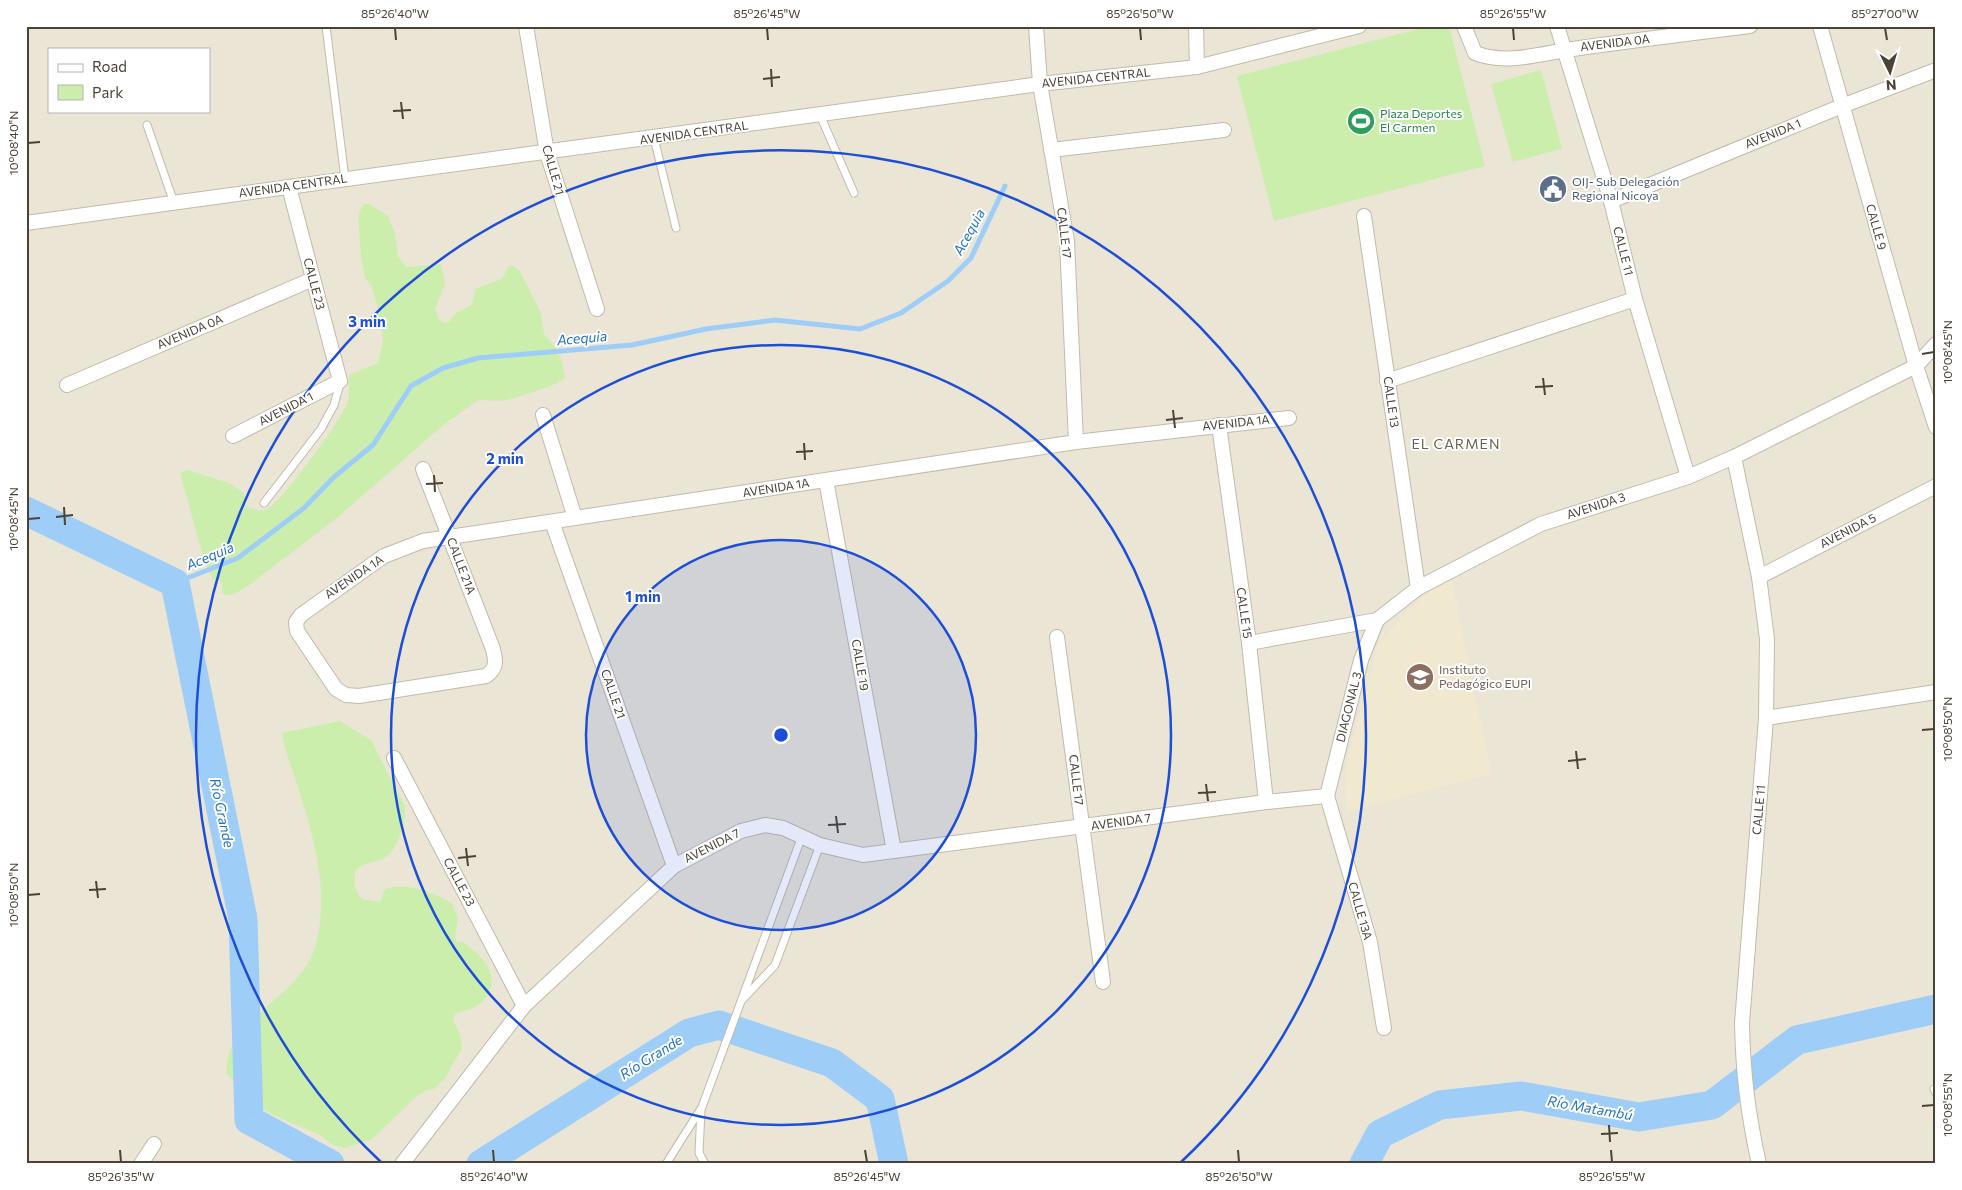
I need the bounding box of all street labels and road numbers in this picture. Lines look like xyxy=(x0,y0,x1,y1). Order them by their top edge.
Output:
street label: AVENIDA 0A xyxy=(1579,31,1651,53)
street label: AVENIDA CENTRAL xyxy=(1041,64,1151,90)
street label: AVENIDA 1 xyxy=(1742,115,1803,151)
street label: AVENIDA CENTRAL xyxy=(639,117,749,147)
street label: CALLE 21 xyxy=(540,143,568,196)
street label: AVENIDA CENTRAL xyxy=(238,170,348,200)
street label: CALLE 9 xyxy=(1864,202,1890,251)
street label: CALLE 17 xyxy=(1055,207,1075,259)
street label: CALLE 11 xyxy=(1611,225,1637,277)
street label: CALLE 23 xyxy=(301,256,329,311)
street label: AVENIDA 0A xyxy=(155,311,225,351)
street label: CALLE 13 xyxy=(1381,375,1403,429)
street label: AVENIDA 1 xyxy=(256,388,315,428)
street label: AVENIDA 1A xyxy=(1202,412,1270,433)
street label: AVENIDA 1A xyxy=(741,475,810,499)
street label: AVENIDA 3 xyxy=(1564,489,1627,521)
street label: AVENIDA 5 xyxy=(1817,510,1878,550)
street label: CALLE 21A xyxy=(445,535,479,596)
street label: AVENIDA 1A xyxy=(321,551,385,601)
street label: CALLE 15 xyxy=(1234,586,1256,640)
street label: CALLE 19 xyxy=(850,638,872,692)
street label: CALLE 21 xyxy=(599,667,629,720)
street label: DIAGONAL 3 xyxy=(1333,670,1364,743)
street label: CALLE 17 xyxy=(1067,754,1087,806)
street label: CALLE 11 xyxy=(1749,784,1767,835)
street label: AVENIDA 7 xyxy=(1090,810,1152,832)
street label: AVENIDA 7 xyxy=(681,825,742,865)
street label: CALLE 23 xyxy=(441,855,479,908)
street label: CALLE 13A xyxy=(1346,880,1376,941)

